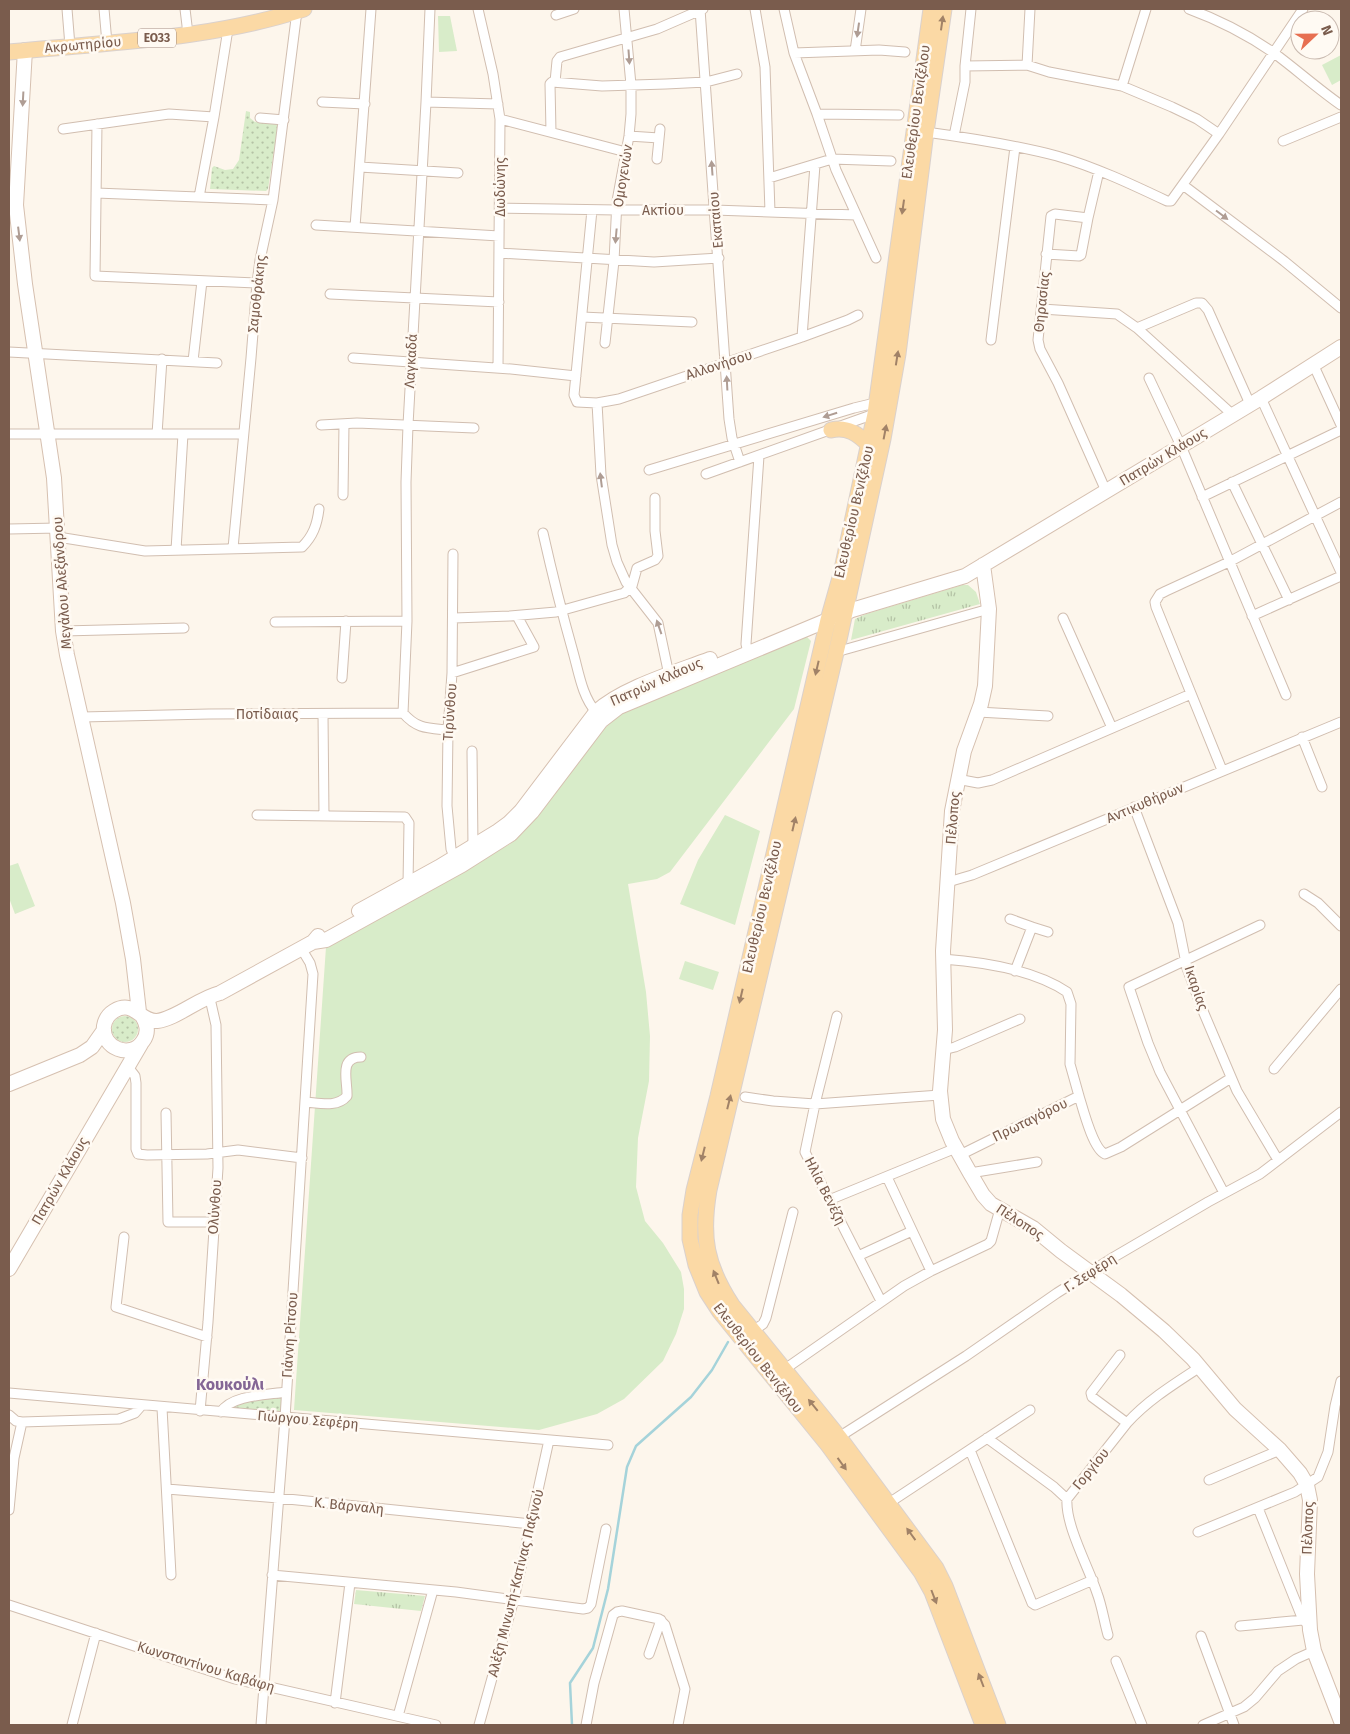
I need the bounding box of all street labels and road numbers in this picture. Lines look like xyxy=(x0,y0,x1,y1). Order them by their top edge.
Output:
road number: ΕΟ33 xyxy=(138,28,176,48)
street label: Ακρωτηρίου xyxy=(44,33,122,57)
street label: Ελευθερίου Βενιζέλου xyxy=(898,44,934,180)
street label: Ομογενών xyxy=(610,143,636,209)
street label: Δωδώνης xyxy=(492,157,509,217)
street label: Εκαταίου xyxy=(705,191,727,249)
street label: Ακτίου xyxy=(642,202,684,219)
street label: Σαμοθράκης xyxy=(244,254,270,334)
street label: Θηρασίας xyxy=(1030,270,1054,333)
street label: Λαγκαδά xyxy=(401,333,421,389)
street label: Αλλονήσου xyxy=(683,346,755,384)
street label: Πατρών Κλάους xyxy=(1116,424,1210,490)
street label: Ελευθερίου Βενιζέλου xyxy=(830,444,878,580)
street label: Μεγάλου Αλεξάνδρου xyxy=(49,516,75,650)
street label: Πατρών Κλάους xyxy=(607,654,705,710)
street label: Τιρύνθου xyxy=(440,683,460,741)
street label: Ποτίδαιας xyxy=(236,706,299,723)
street label: Αντικυθήρων xyxy=(1104,779,1187,827)
street label: Πέλοπος xyxy=(942,790,964,845)
street label: Ελευθερίου Βενιζέλου xyxy=(738,839,786,975)
street label: Ικαρίας xyxy=(1180,963,1212,1013)
street label: Πρωταγόρου xyxy=(990,1094,1070,1146)
street label: Πατρών Κλάους xyxy=(28,1134,92,1228)
street label: Ηλία Βενέζη xyxy=(801,1154,849,1228)
street label: Ολύνθου xyxy=(205,1179,225,1235)
street label: Πέλοπος xyxy=(993,1200,1047,1244)
street label: Γ. Σεφέρη xyxy=(1061,1250,1119,1296)
street label: Γιάννη Ρίτσου xyxy=(279,1292,301,1378)
street label: Ελευθερίου Βενιζέλου xyxy=(710,1299,806,1417)
street label: Γιώργου Σεφέρη xyxy=(257,1407,359,1433)
street label: Γοργίου xyxy=(1069,1445,1113,1493)
street label: Αλέξη Μινωτή-Κατίνας Παξινού xyxy=(484,1487,548,1679)
street label: Κ. Βάρναλη xyxy=(313,1494,385,1518)
street label: Πέλοπος xyxy=(1299,1500,1317,1555)
street label: Κωνσταντίνου Καβάφη xyxy=(135,1638,277,1696)

